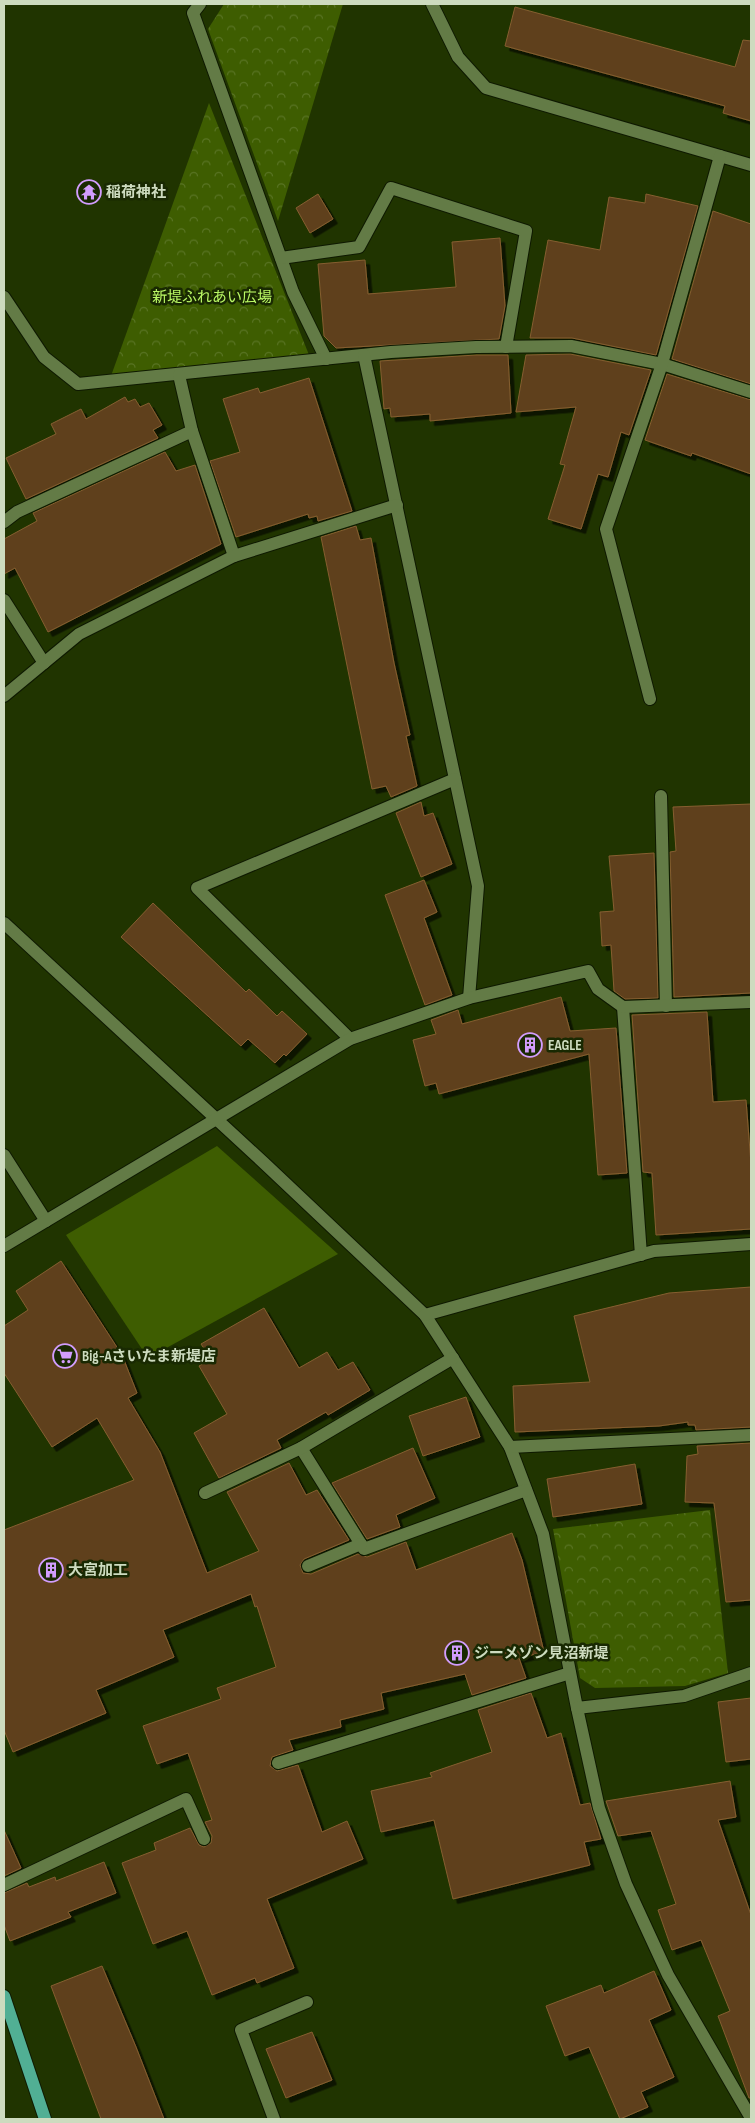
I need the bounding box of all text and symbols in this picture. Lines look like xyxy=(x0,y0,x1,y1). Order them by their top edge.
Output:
temple icon: 稲荷神社 xyxy=(76,179,102,205)
place label: 稲荷神社 xyxy=(106,183,166,202)
park label: 新堤ふれあい広場 xyxy=(152,288,272,307)
building icon: EAGLE xyxy=(517,1032,543,1058)
place label: EAGLE xyxy=(548,1036,582,1055)
supermarket icon: Big-Aさいたま新堤店 xyxy=(52,1343,78,1369)
place label: Big-Aさいたま新堤店 xyxy=(82,1347,216,1366)
building icon: 大宮加工 xyxy=(38,1557,64,1583)
place label: 大宮加工 xyxy=(68,1561,128,1580)
building icon: ジーメゾン見沼新堤 xyxy=(444,1640,470,1666)
place label: ジーメゾン見沼新堤 xyxy=(474,1644,608,1663)

